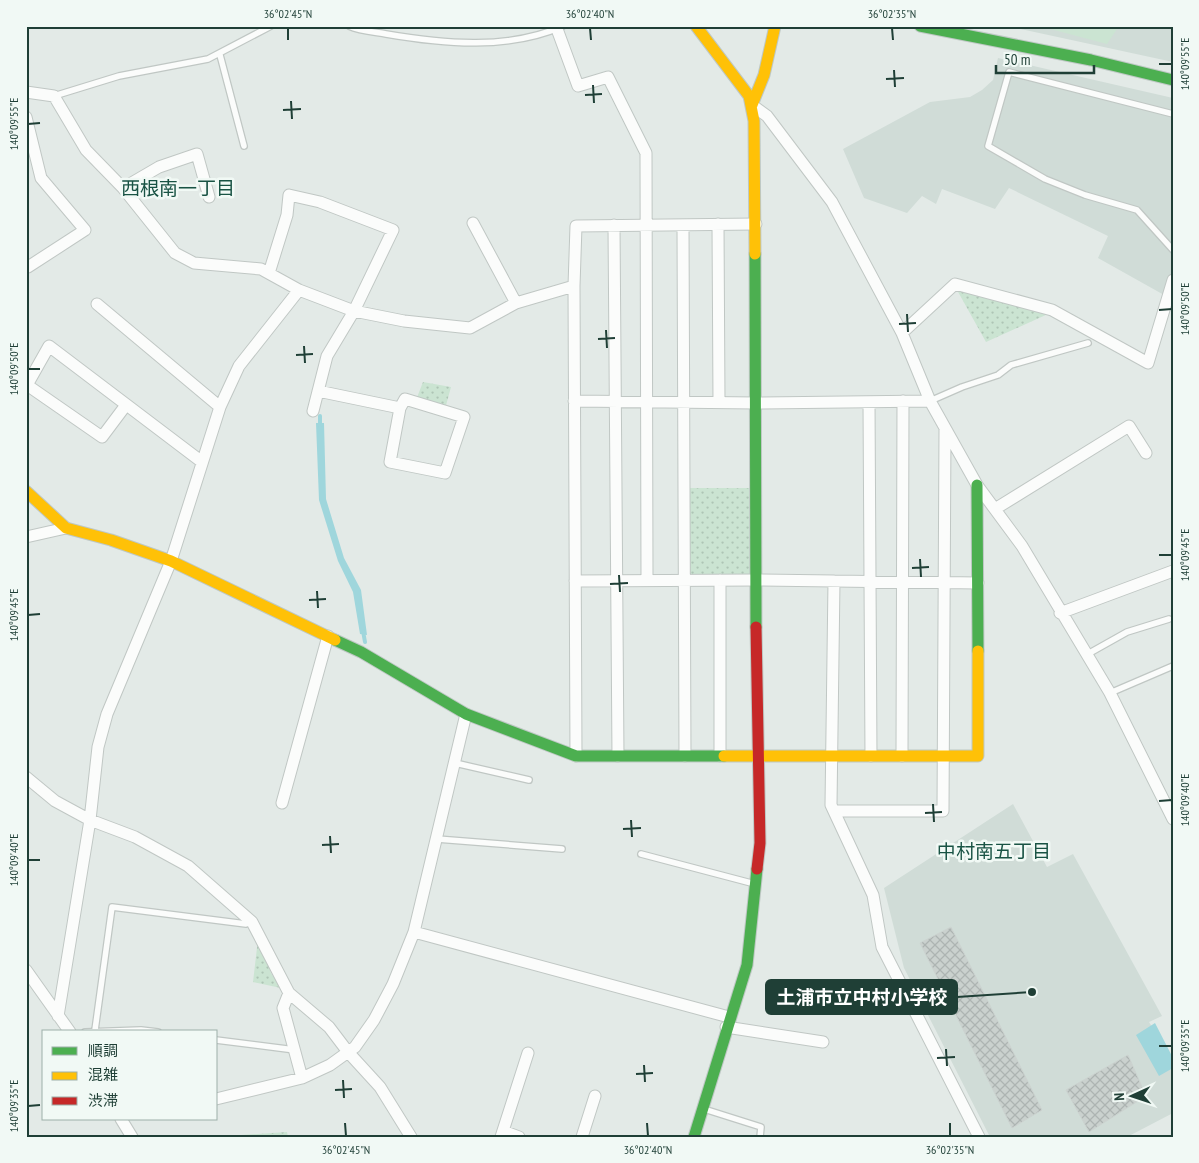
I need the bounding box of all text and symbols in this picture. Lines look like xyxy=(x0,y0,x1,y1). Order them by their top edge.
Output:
text: 36°02'45"N xyxy=(264,6,312,21)
text: 36°02'40"N xyxy=(566,6,614,21)
text: 36°02'35"N xyxy=(868,6,916,21)
text: 140°09'55"E xyxy=(1177,38,1192,90)
scale bar xyxy=(996,42,1094,74)
text: 50 m xyxy=(1004,50,1030,69)
text: 140°09'55"E xyxy=(6,98,21,150)
district label: 西根南一丁目 xyxy=(121,176,235,200)
text: 140°09'50"E xyxy=(1177,283,1192,335)
text: 140°09'50"E xyxy=(6,343,21,395)
text: 140°09'45"E xyxy=(1177,529,1192,581)
text: 140°09'45"E xyxy=(6,589,21,641)
text: 140°09'40"E xyxy=(1177,774,1192,826)
text: 140°09'40"E xyxy=(6,834,21,886)
district label: 中村南五丁目 xyxy=(937,839,1051,863)
callout: 土浦市立中村小学校 xyxy=(766,980,957,1014)
text: 土浦市立中村小学校 xyxy=(776,985,948,1009)
text: 140°09'35"E xyxy=(1177,1020,1192,1072)
legend xyxy=(42,1030,218,1120)
text: 順調 xyxy=(88,1041,118,1060)
text: 混雑 xyxy=(88,1065,118,1084)
north arrow xyxy=(1106,1070,1156,1120)
text: 140°09'35"E xyxy=(6,1080,21,1132)
text: 渋滞 xyxy=(88,1091,118,1110)
text: N xyxy=(1110,1092,1128,1101)
text: 36°02'45"N xyxy=(322,1142,370,1157)
text: 36°02'40"N xyxy=(624,1142,672,1157)
text: 36°02'35"N xyxy=(926,1142,974,1157)

